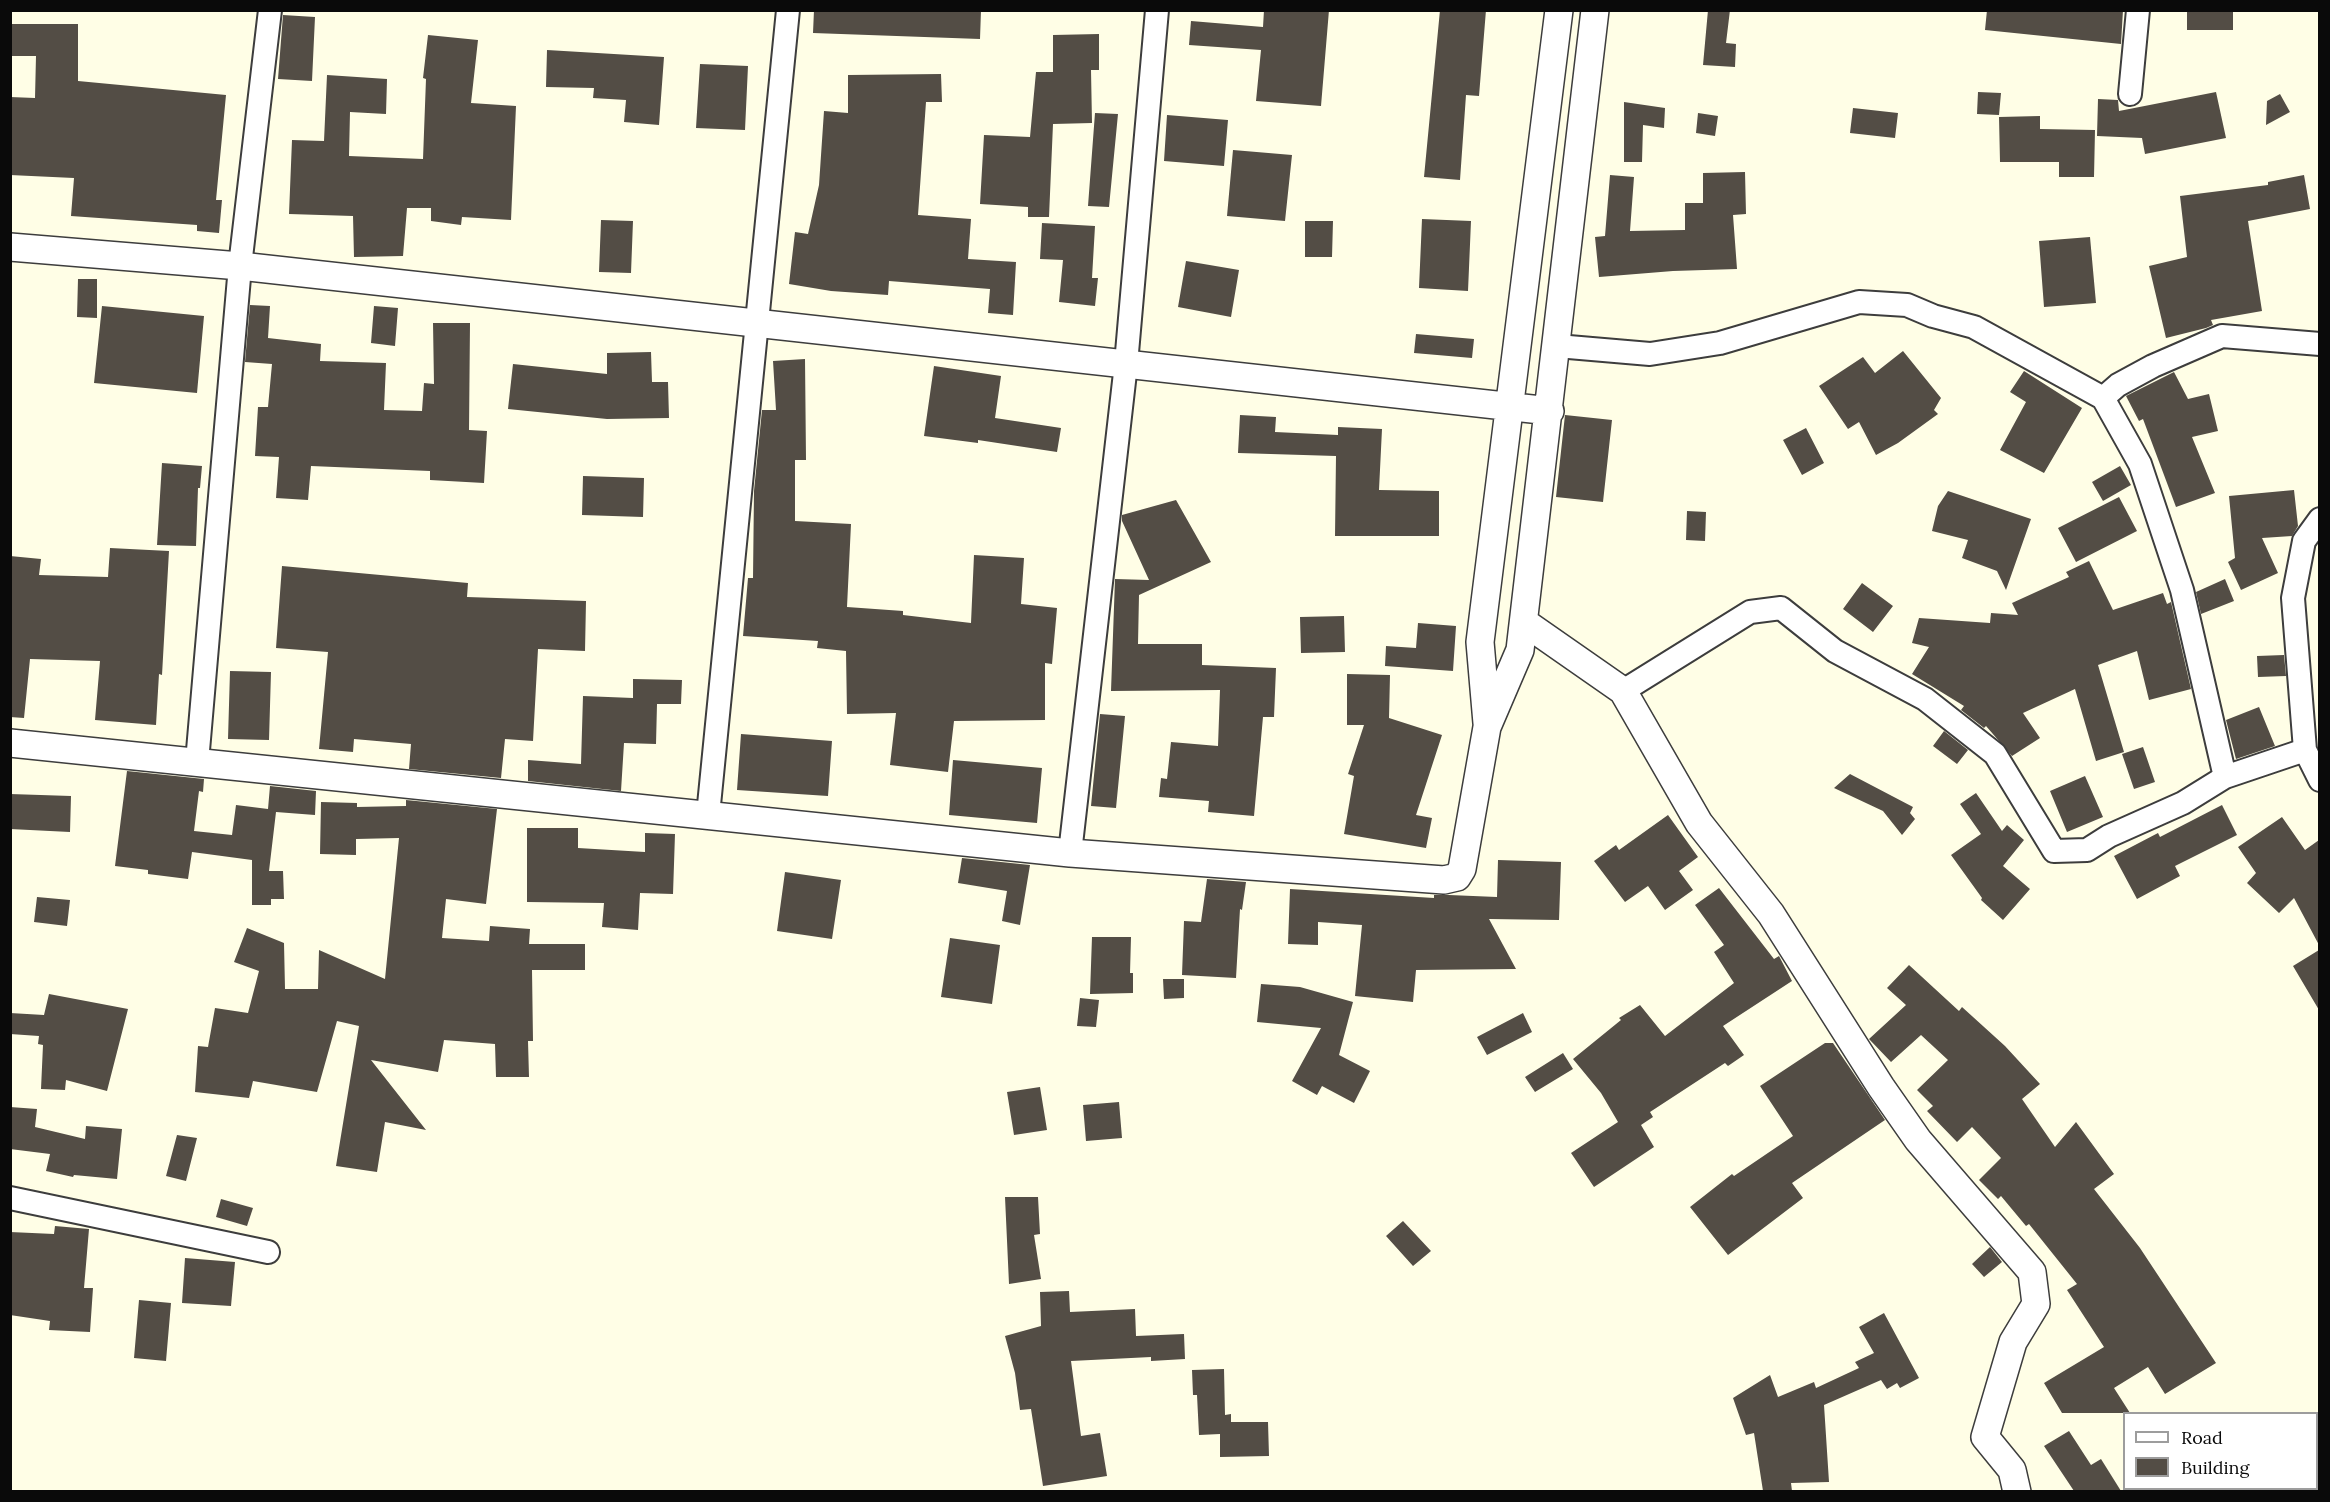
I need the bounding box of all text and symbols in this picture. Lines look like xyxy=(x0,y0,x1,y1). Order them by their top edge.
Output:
legend xyxy=(2123,1412,2318,1490)
text: Road xyxy=(2181,1426,2223,1449)
text: Building xyxy=(2181,1456,2249,1479)

